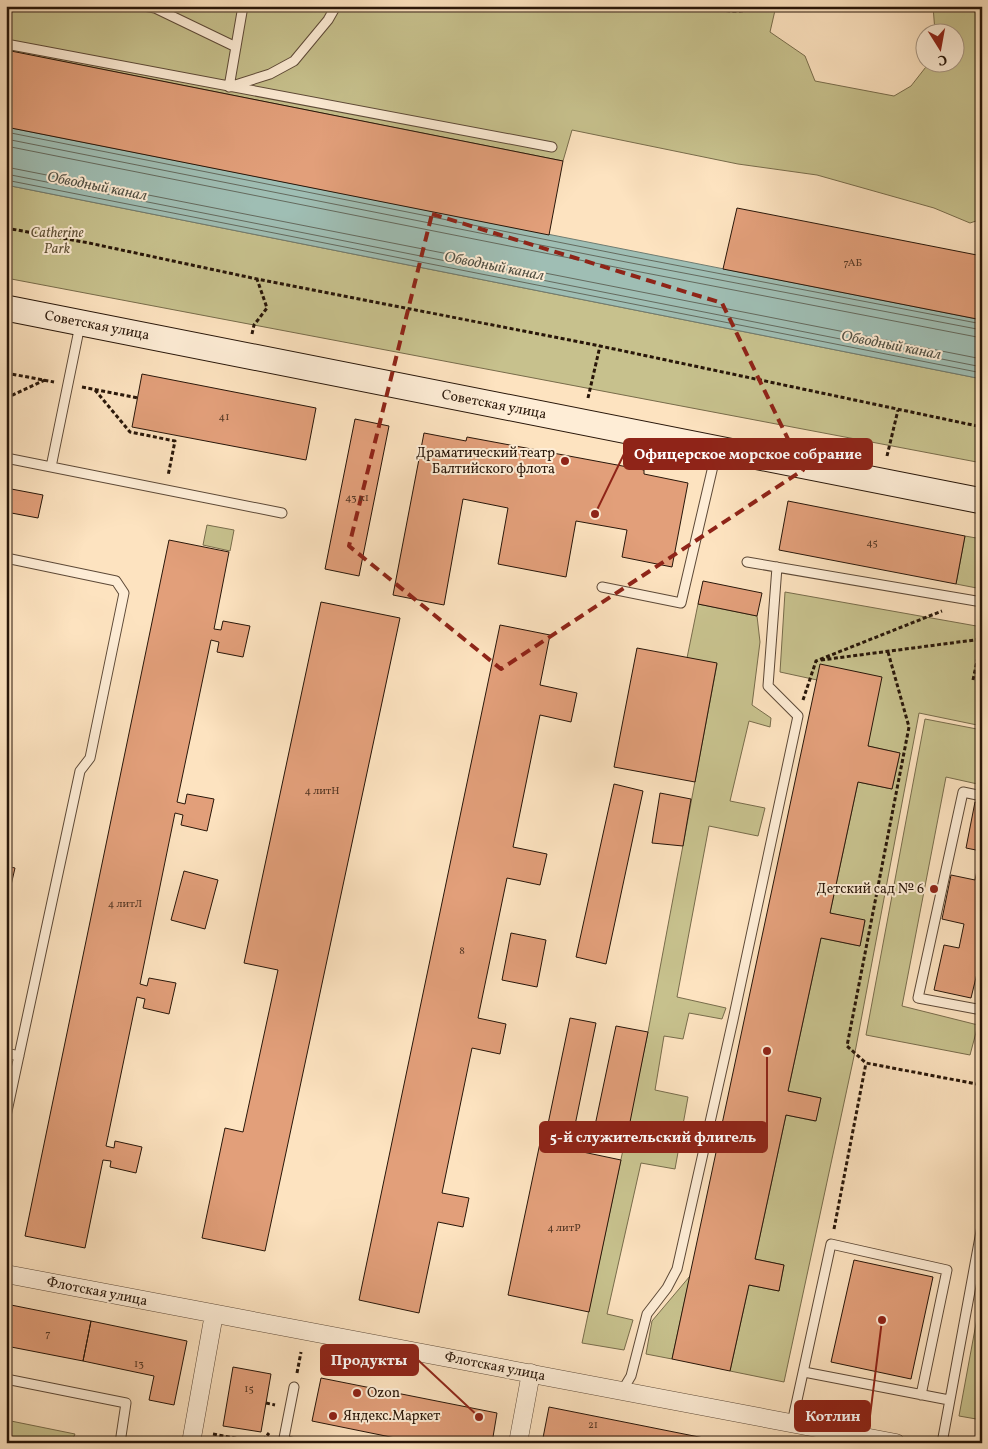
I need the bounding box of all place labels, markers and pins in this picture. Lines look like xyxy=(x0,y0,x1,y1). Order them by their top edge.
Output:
callout: Офицерское морское собрание xyxy=(624,439,872,469)
place label: Драматический театр Балтийского флота xyxy=(416,444,555,479)
marker: Драматический театр Балтийского флота xyxy=(559,455,571,467)
place label: Детский сад № 6 xyxy=(817,880,924,899)
marker: Детский сад № 6 xyxy=(928,883,940,895)
callout: 5-й служительский флигель xyxy=(540,1122,767,1152)
callout: Продукты xyxy=(321,1345,418,1375)
place label: Ozon xyxy=(367,1384,400,1403)
marker: Ozon xyxy=(351,1387,363,1399)
callout: Котлин xyxy=(795,1401,870,1431)
place label: Яндекс.Маркет xyxy=(343,1407,440,1426)
marker: Яндекс.Маркет xyxy=(327,1410,339,1422)

